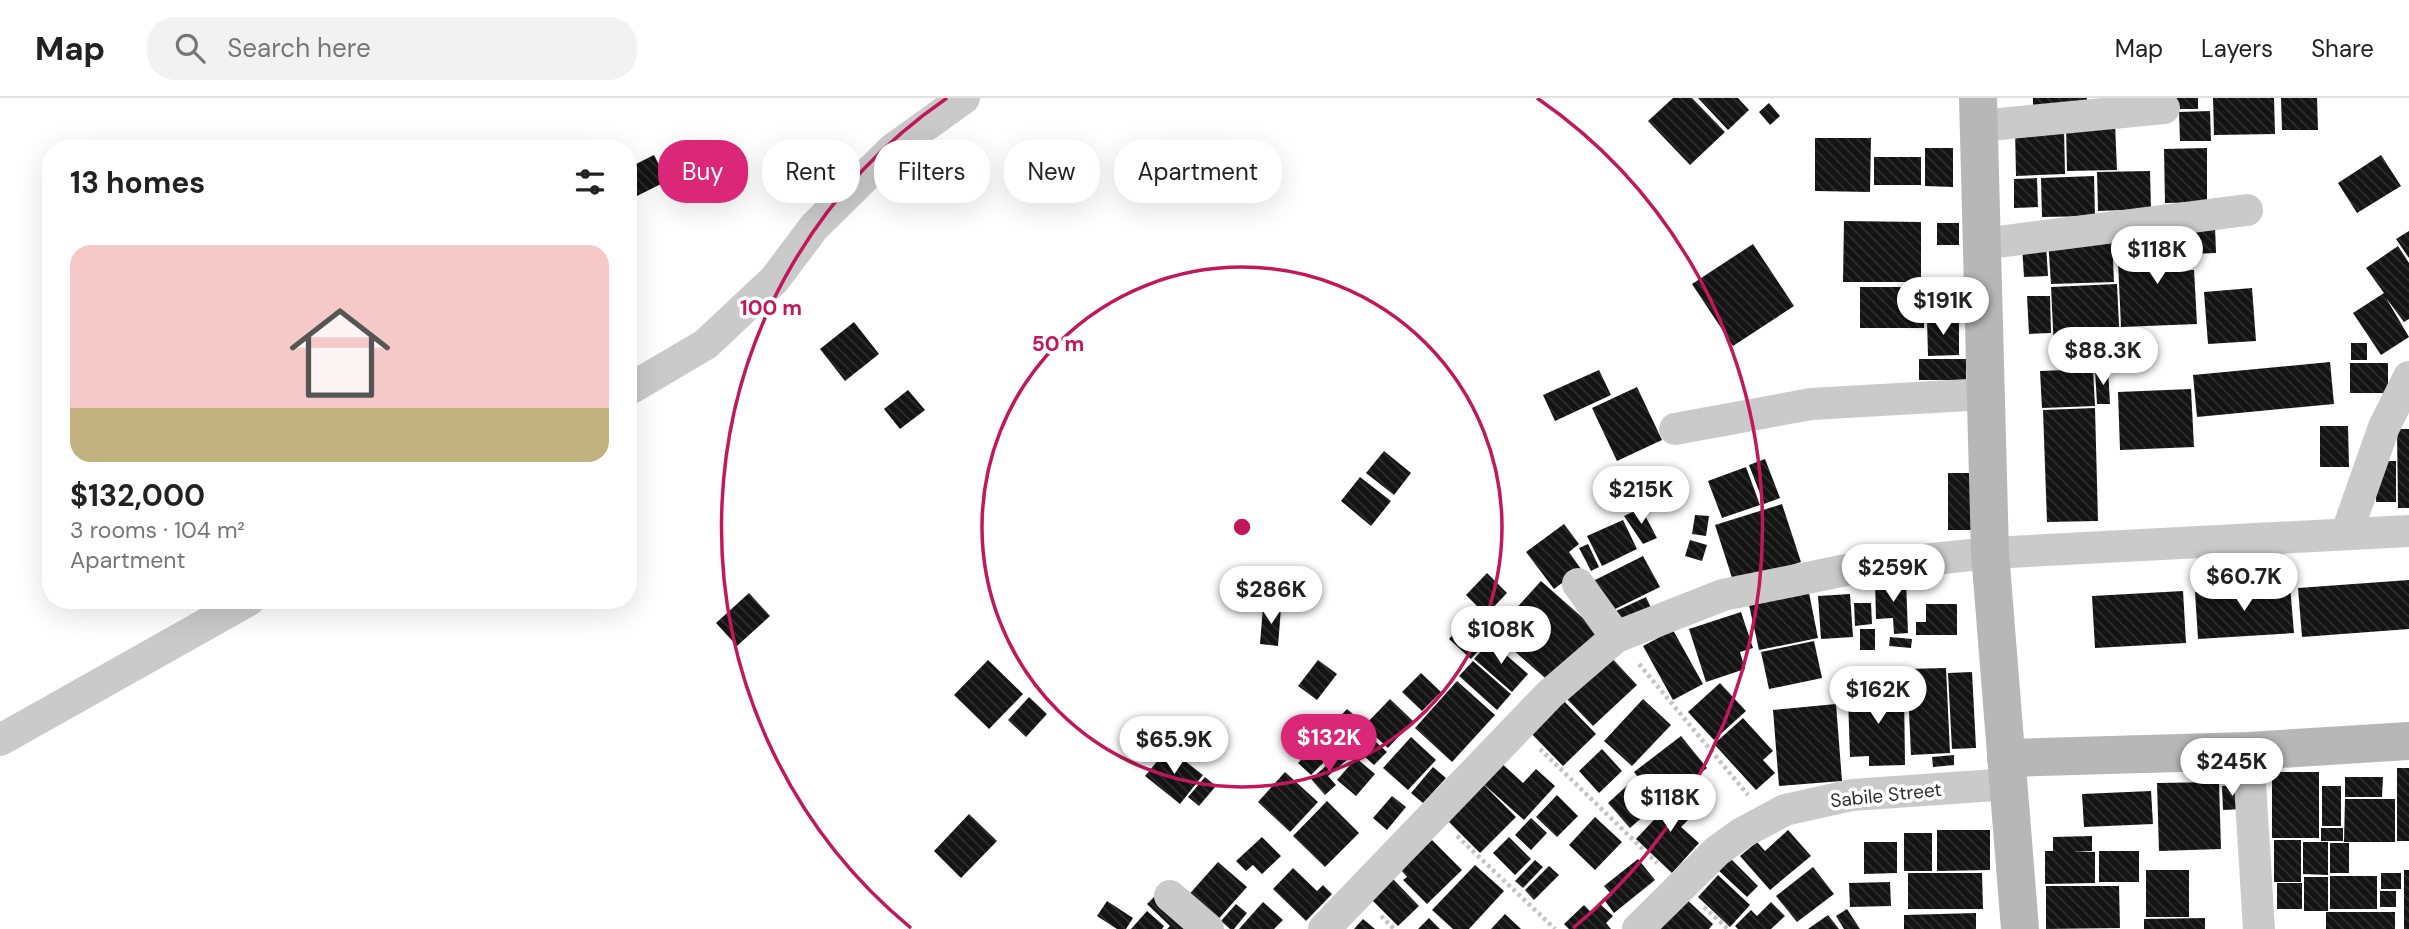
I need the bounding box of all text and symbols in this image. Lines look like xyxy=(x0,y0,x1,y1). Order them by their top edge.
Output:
search box xyxy=(147,17,637,80)
text: Map xyxy=(35,27,105,70)
icon: search xyxy=(171,29,209,67)
text: Search here xyxy=(227,31,371,65)
text: Map xyxy=(2115,33,2163,64)
text: Layers xyxy=(2201,33,2273,64)
text: Share xyxy=(2311,33,2374,64)
chip: Buy xyxy=(658,140,748,203)
chip: Rent xyxy=(762,140,860,203)
chip: Filters xyxy=(874,140,990,203)
chip: New xyxy=(1004,140,1100,203)
chip: Apartment xyxy=(1114,140,1282,203)
text: 13 homes xyxy=(70,163,205,202)
icon: filters xyxy=(571,163,609,201)
pin: $118K xyxy=(2108,226,2206,286)
text: $118K xyxy=(2127,234,2187,264)
pin: $191K xyxy=(1894,278,1992,337)
text: $191K xyxy=(1913,285,1973,315)
icon: home xyxy=(277,290,403,416)
text: 100 m xyxy=(740,294,802,322)
pin: $88.3K xyxy=(2046,328,2160,387)
text: 50 m xyxy=(1032,330,1084,358)
text: $88.3K xyxy=(2064,335,2142,365)
pin: $215K xyxy=(1592,466,1690,526)
text: $215K xyxy=(1609,474,1673,504)
text: $132,000 xyxy=(70,476,205,515)
text: 3 rooms · 104 m² xyxy=(70,515,245,545)
centre of rings xyxy=(1230,515,1254,539)
text: Apartment xyxy=(70,545,185,575)
pin: $259K xyxy=(1844,545,1942,604)
text: $259K xyxy=(1858,552,1928,582)
pin: $60.7K xyxy=(2187,554,2301,613)
text: $60.7K xyxy=(2206,561,2282,591)
pin: $286K xyxy=(1222,566,1320,626)
text: $286K xyxy=(1235,574,1307,604)
pin: $108K xyxy=(1452,606,1550,666)
text: $108K xyxy=(1467,614,1535,644)
pin: $162K xyxy=(1829,666,1927,726)
text: $162K xyxy=(1846,674,1910,704)
pin: $132K xyxy=(1280,714,1378,774)
pin: $65.9K xyxy=(1117,716,1231,776)
text: $132K xyxy=(1297,722,1361,752)
text: $65.9K xyxy=(1135,724,1213,754)
pin: $245K xyxy=(2183,738,2281,798)
text: $245K xyxy=(2196,746,2268,776)
pin: $118K xyxy=(1621,774,1719,834)
street label: Sabile Street xyxy=(1829,777,1943,813)
text: $118K xyxy=(1640,782,1700,812)

